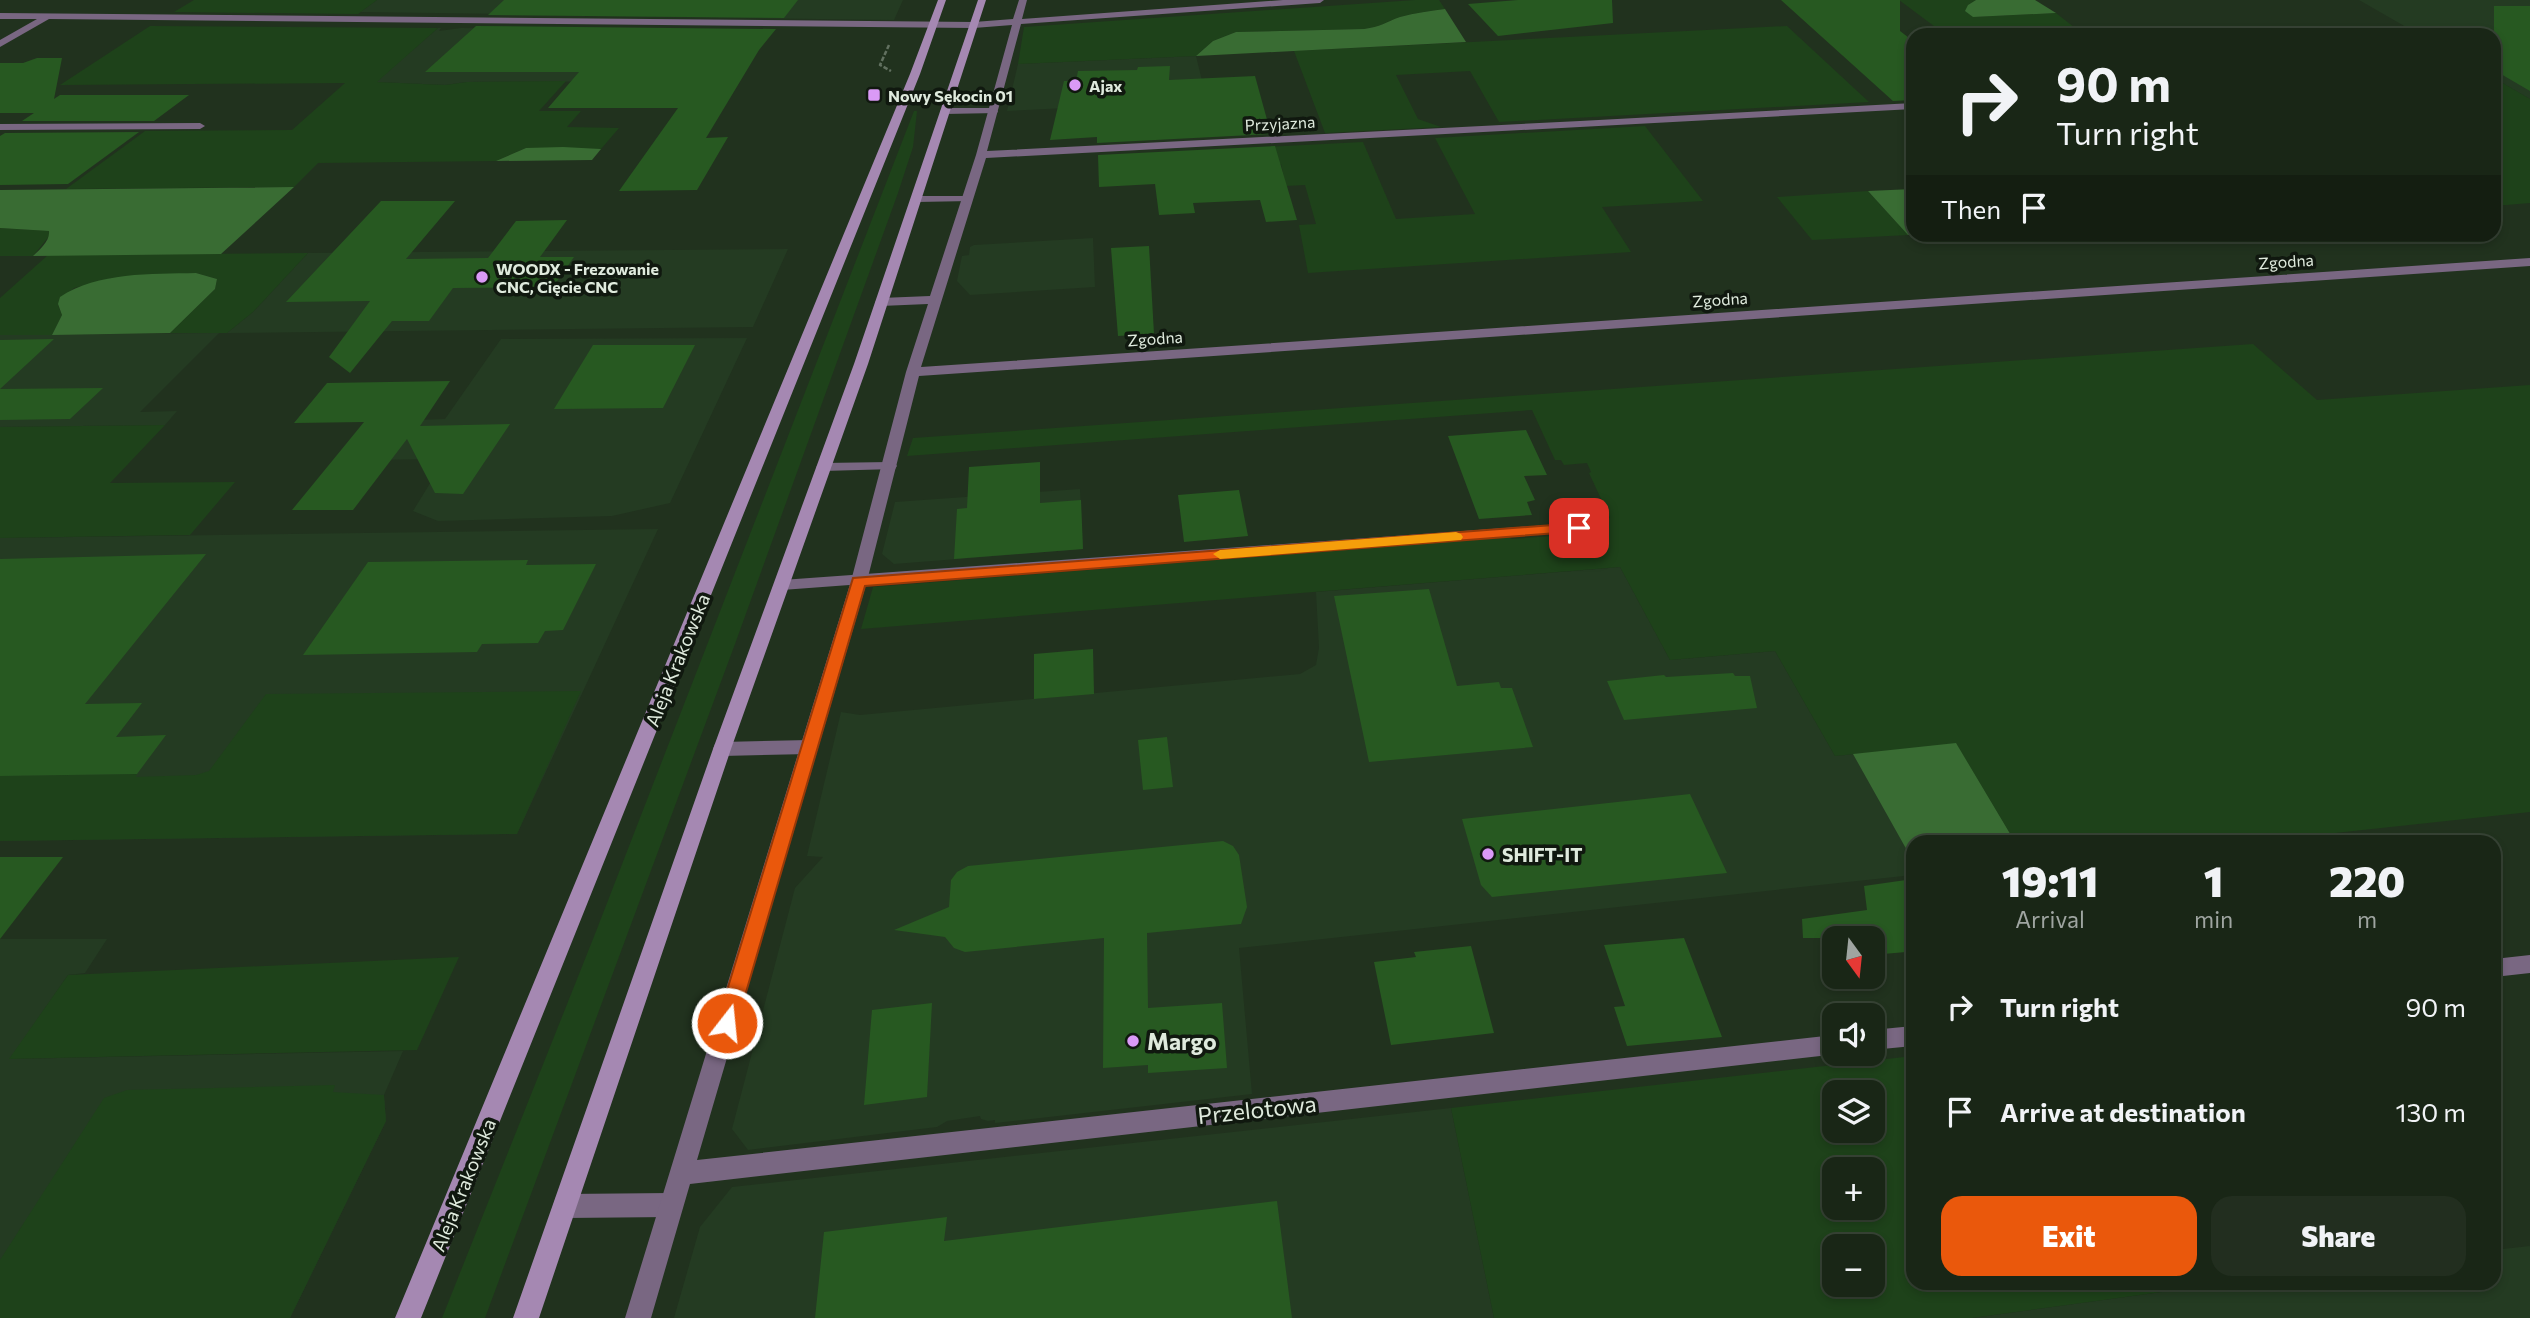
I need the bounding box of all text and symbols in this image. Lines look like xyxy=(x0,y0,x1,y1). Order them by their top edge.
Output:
text: 90 m xyxy=(2056,52,2171,112)
icon: right xyxy=(1941,56,2032,147)
place label: Ajax xyxy=(1089,76,1122,95)
marker: Ajax xyxy=(1067,77,1083,93)
place label: Nowy Sękocin 01 xyxy=(888,86,1013,105)
marker: Nowy Sękocin 01 xyxy=(866,87,882,103)
street label: Przyjazna xyxy=(1244,112,1316,134)
text: Turn right xyxy=(2056,112,2199,152)
icon: arrive xyxy=(2015,189,2053,227)
text: Then xyxy=(1941,193,2001,224)
street label: Zgodna xyxy=(2258,250,2314,272)
place label: WOODX - Frezowanie CNC, Cięcie CNC xyxy=(496,259,659,296)
marker: WOODX - Frezowanie CNC, Cięcie CNC xyxy=(474,269,490,285)
street label: Zgodna xyxy=(1692,288,1748,310)
street label: Zgodna xyxy=(1127,327,1183,349)
pin xyxy=(1549,498,1609,558)
icon: arrive xyxy=(1560,509,1598,547)
street label: Aleja Krakowska xyxy=(640,590,714,730)
place label: SHIFT-IT xyxy=(1502,843,1582,866)
marker: SHIFT-IT xyxy=(1480,846,1496,862)
text: 19:11 xyxy=(2002,854,2098,906)
text: 1 xyxy=(2204,854,2223,906)
text: 220 xyxy=(2329,854,2405,906)
text: Arrival xyxy=(2015,905,2085,933)
text: min xyxy=(2194,905,2233,933)
text: m xyxy=(2357,905,2377,933)
north arrow xyxy=(1822,926,1885,989)
map controls xyxy=(1822,926,1885,1297)
position arrow xyxy=(690,986,764,1060)
icon: right xyxy=(1941,988,1979,1026)
text: Turn right xyxy=(2000,991,2119,1022)
text: 90 m xyxy=(2406,991,2466,1022)
button: sound xyxy=(1822,1003,1885,1066)
place label: Margo xyxy=(1147,1027,1217,1055)
marker: Margo xyxy=(1125,1033,1141,1049)
button: layers xyxy=(1822,1080,1885,1143)
street label: Przelotowa xyxy=(1196,1089,1318,1129)
icon: arrive xyxy=(1941,1093,1979,1131)
text: Arrive at destination xyxy=(2000,1096,2246,1127)
text: 130 m xyxy=(2395,1096,2466,1127)
street label: Aleja Krakowska xyxy=(426,1115,500,1255)
button: + xyxy=(1822,1157,1885,1220)
button: Exit xyxy=(1941,1196,2197,1276)
button: Share xyxy=(2211,1196,2466,1276)
button: − xyxy=(1822,1234,1885,1297)

